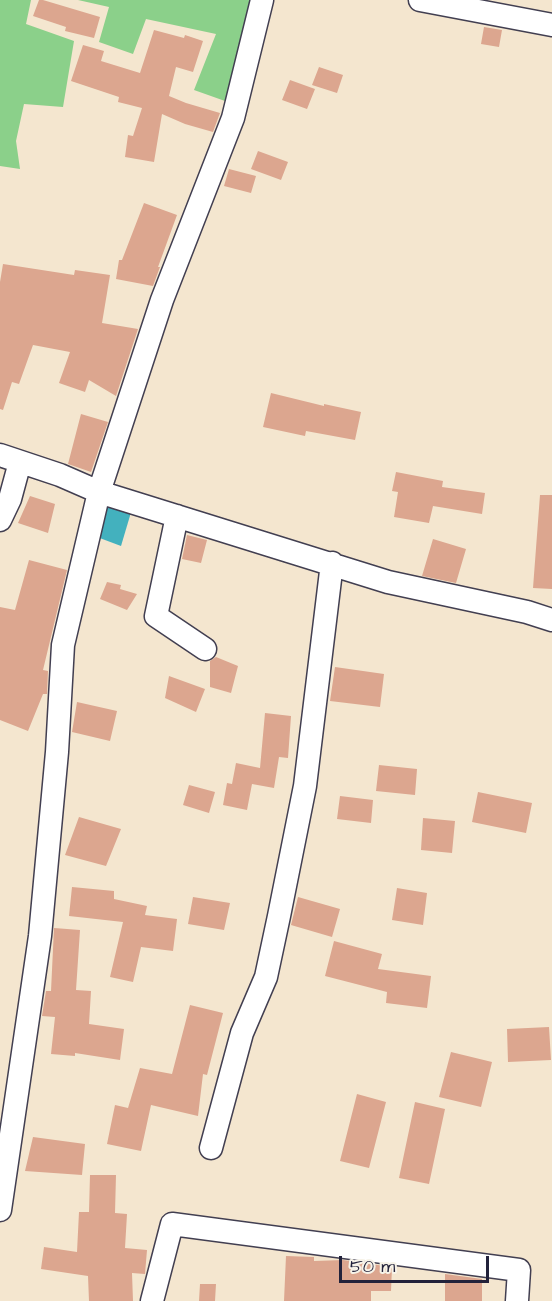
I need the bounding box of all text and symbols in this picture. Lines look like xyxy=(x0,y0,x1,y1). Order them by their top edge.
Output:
scale bar xyxy=(342,1244,492,1282)
text: 50 m xyxy=(350,1254,395,1279)

